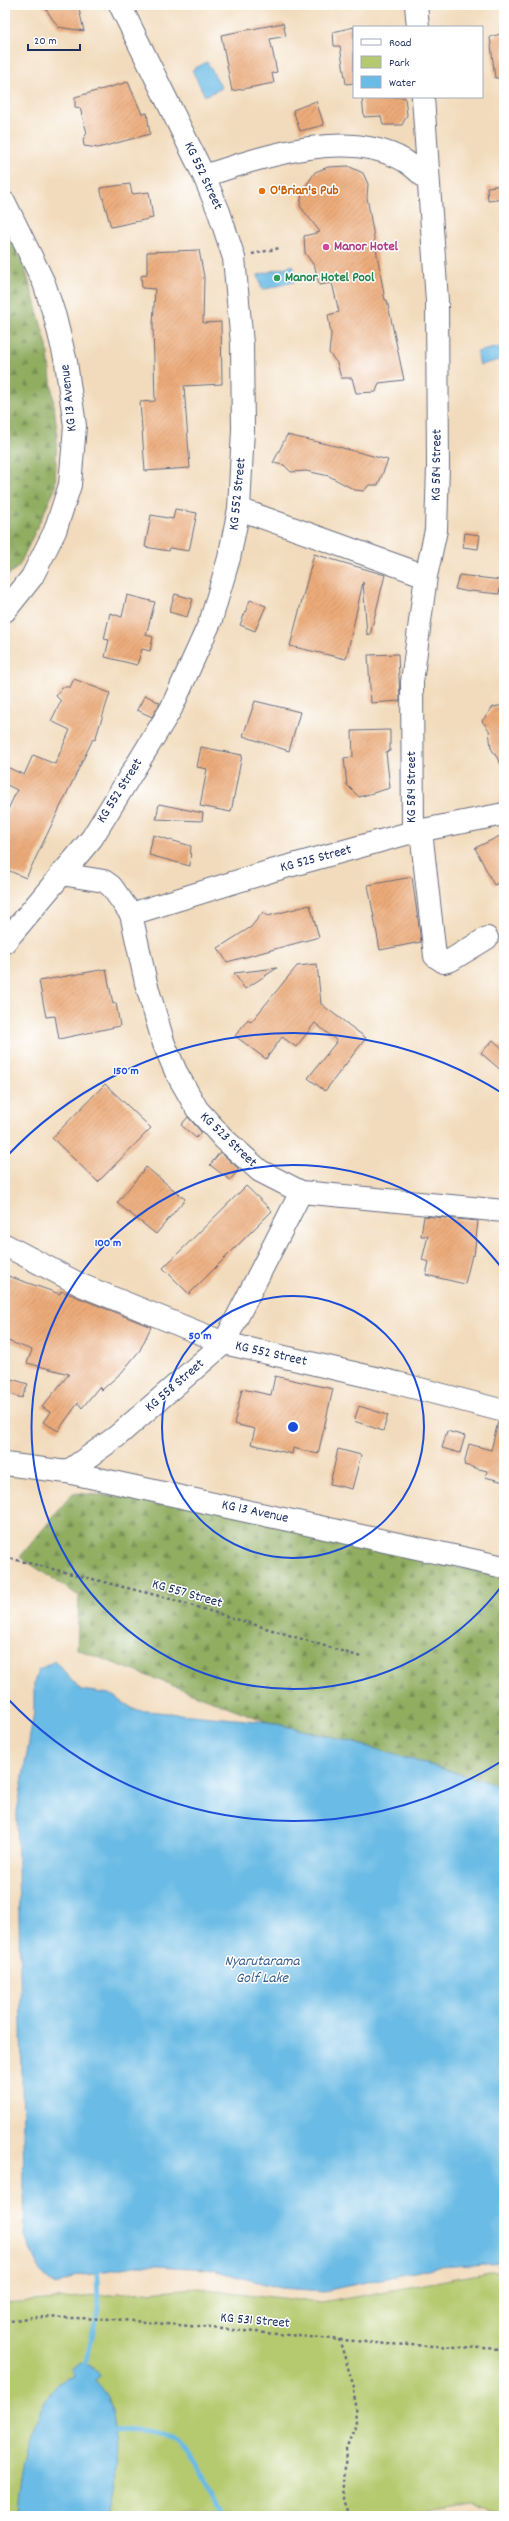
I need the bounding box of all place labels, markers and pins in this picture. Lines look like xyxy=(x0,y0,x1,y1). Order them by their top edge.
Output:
place label: O'Brian's Pub xyxy=(270,181,339,201)
marker: O'Brian's Pub xyxy=(257,186,267,196)
place label: Manor Hotel xyxy=(334,237,399,257)
marker: Manor Hotel xyxy=(321,242,331,252)
place label: Manor Hotel Pool xyxy=(285,268,375,288)
marker: Manor Hotel Pool xyxy=(272,273,282,283)
centre of rings xyxy=(286,1420,300,1434)

